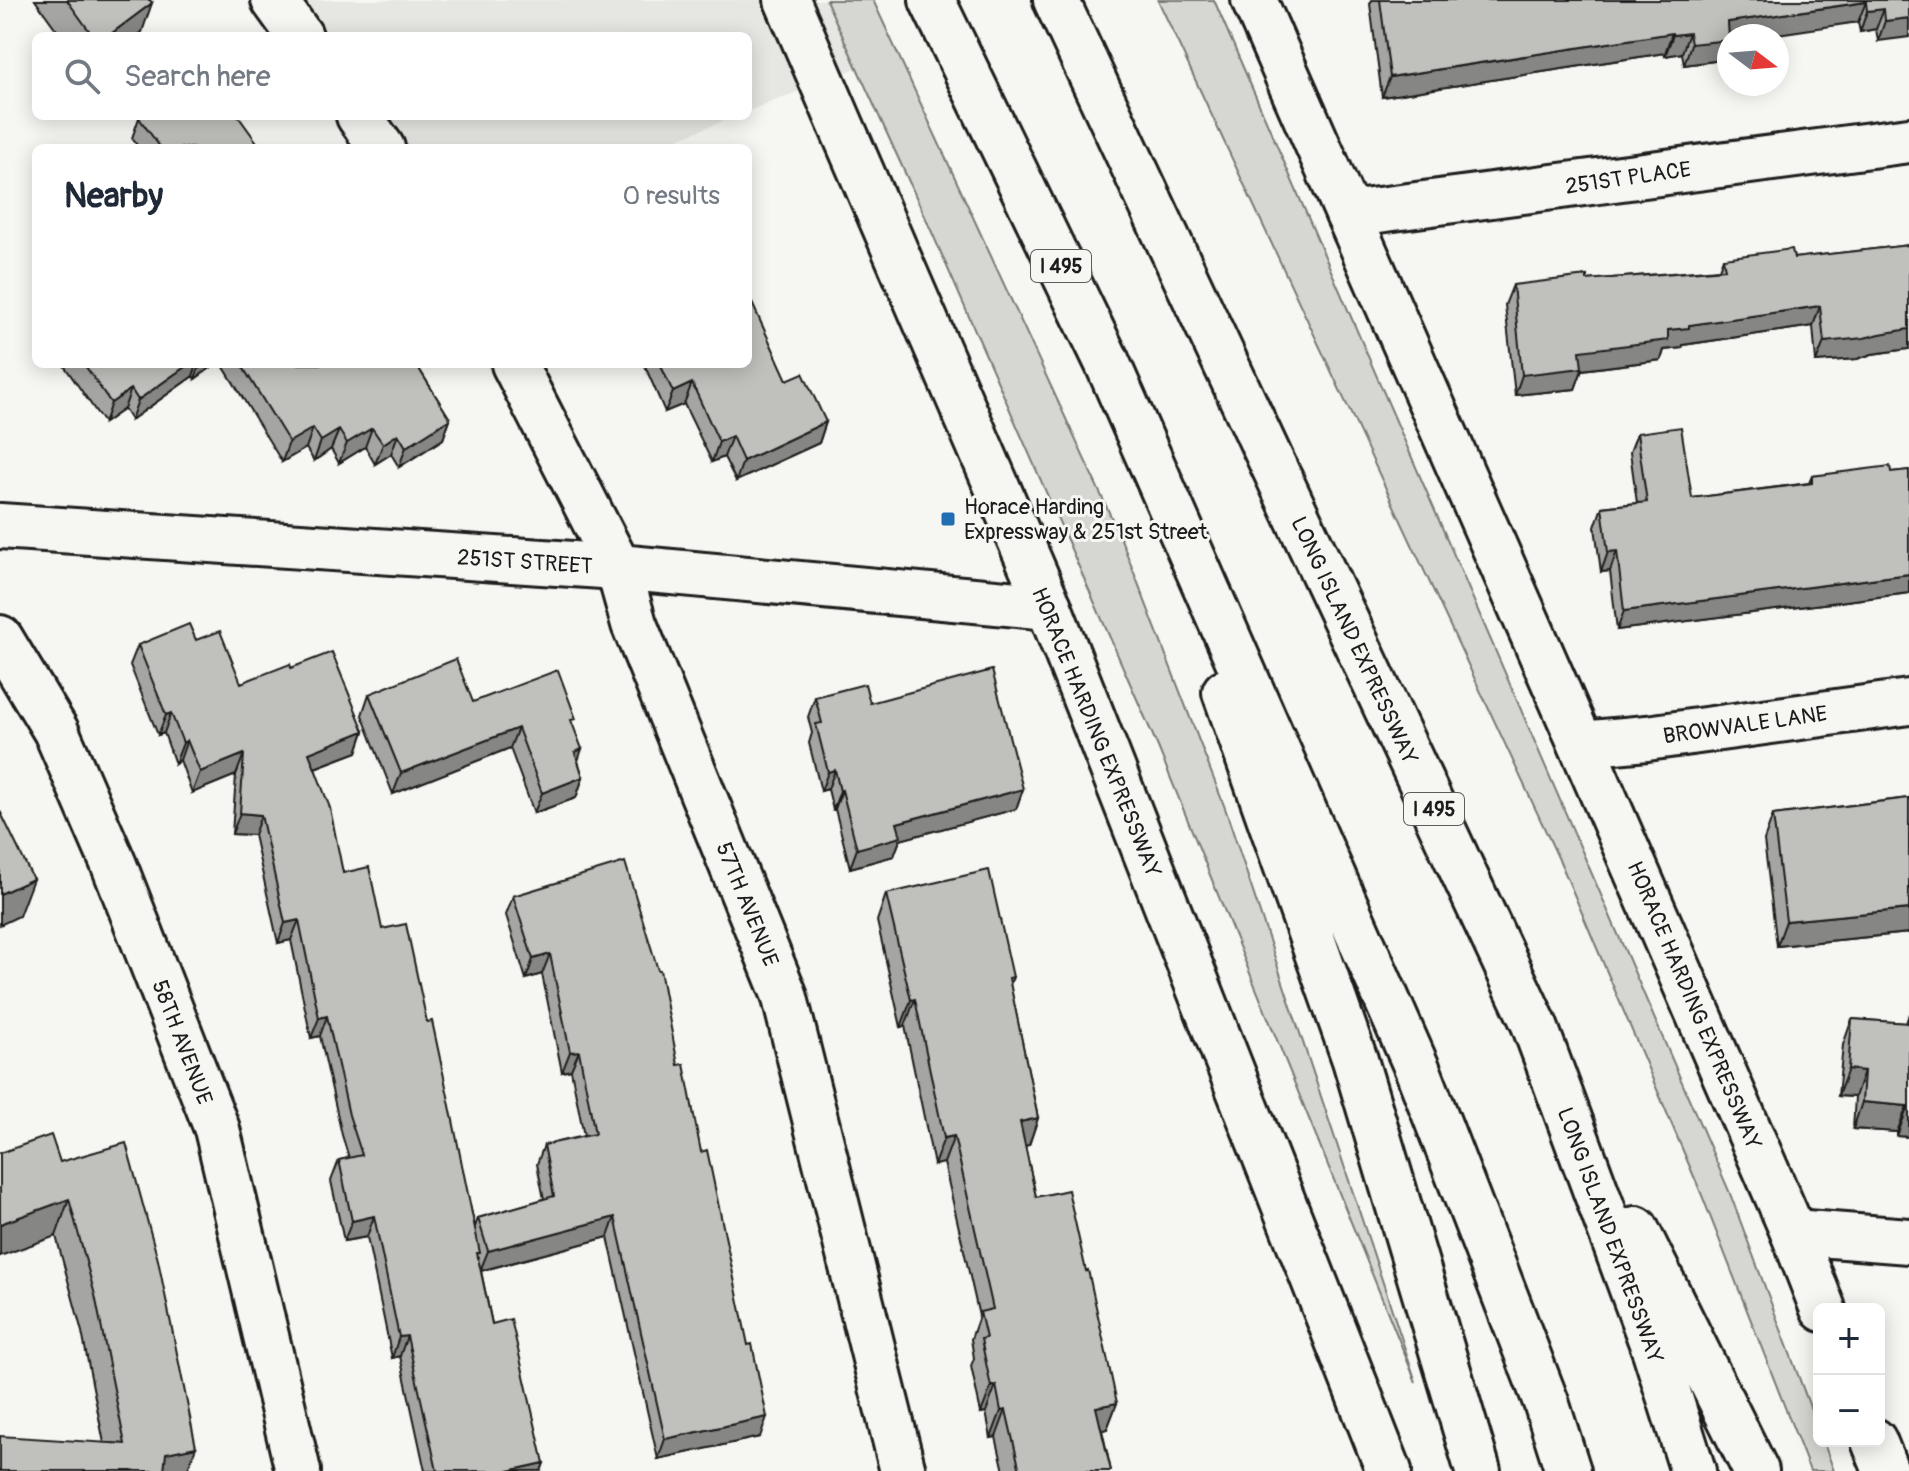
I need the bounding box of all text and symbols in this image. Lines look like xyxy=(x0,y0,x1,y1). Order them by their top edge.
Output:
north arrow xyxy=(1717,24,1789,96)
search box xyxy=(32,32,752,120)
icon: search xyxy=(60,54,104,98)
text: Search here xyxy=(124,58,271,95)
street label: 251ST PLACE xyxy=(1564,155,1693,201)
text: Nearby xyxy=(64,175,163,218)
text: 0 results xyxy=(623,180,720,212)
road number: I 495 xyxy=(1031,250,1091,282)
place label: Horace Harding Expressway & 251st Street xyxy=(964,493,1208,546)
marker: Horace Harding Expressway & 251st Street xyxy=(939,510,957,528)
street label: LONG ISLAND EXPRESSWAY xyxy=(1284,512,1424,769)
street label: 251ST STREET xyxy=(456,543,593,581)
street label: HORACE HARDING EXPRESSWAY xyxy=(1025,583,1167,882)
street label: BROWVALE LANE xyxy=(1661,700,1829,750)
road number: I 495 xyxy=(1404,793,1464,825)
street label: 57TH AVENUE xyxy=(709,838,785,971)
street label: HORACE HARDING EXPRESSWAY xyxy=(1621,857,1768,1154)
street label: 58TH AVENUE xyxy=(145,976,219,1109)
street label: LONG ISLAND EXPRESSWAY xyxy=(1551,1104,1669,1367)
map controls xyxy=(1813,1303,1885,1447)
button: + xyxy=(1813,1303,1885,1375)
button: − xyxy=(1813,1375,1885,1447)

